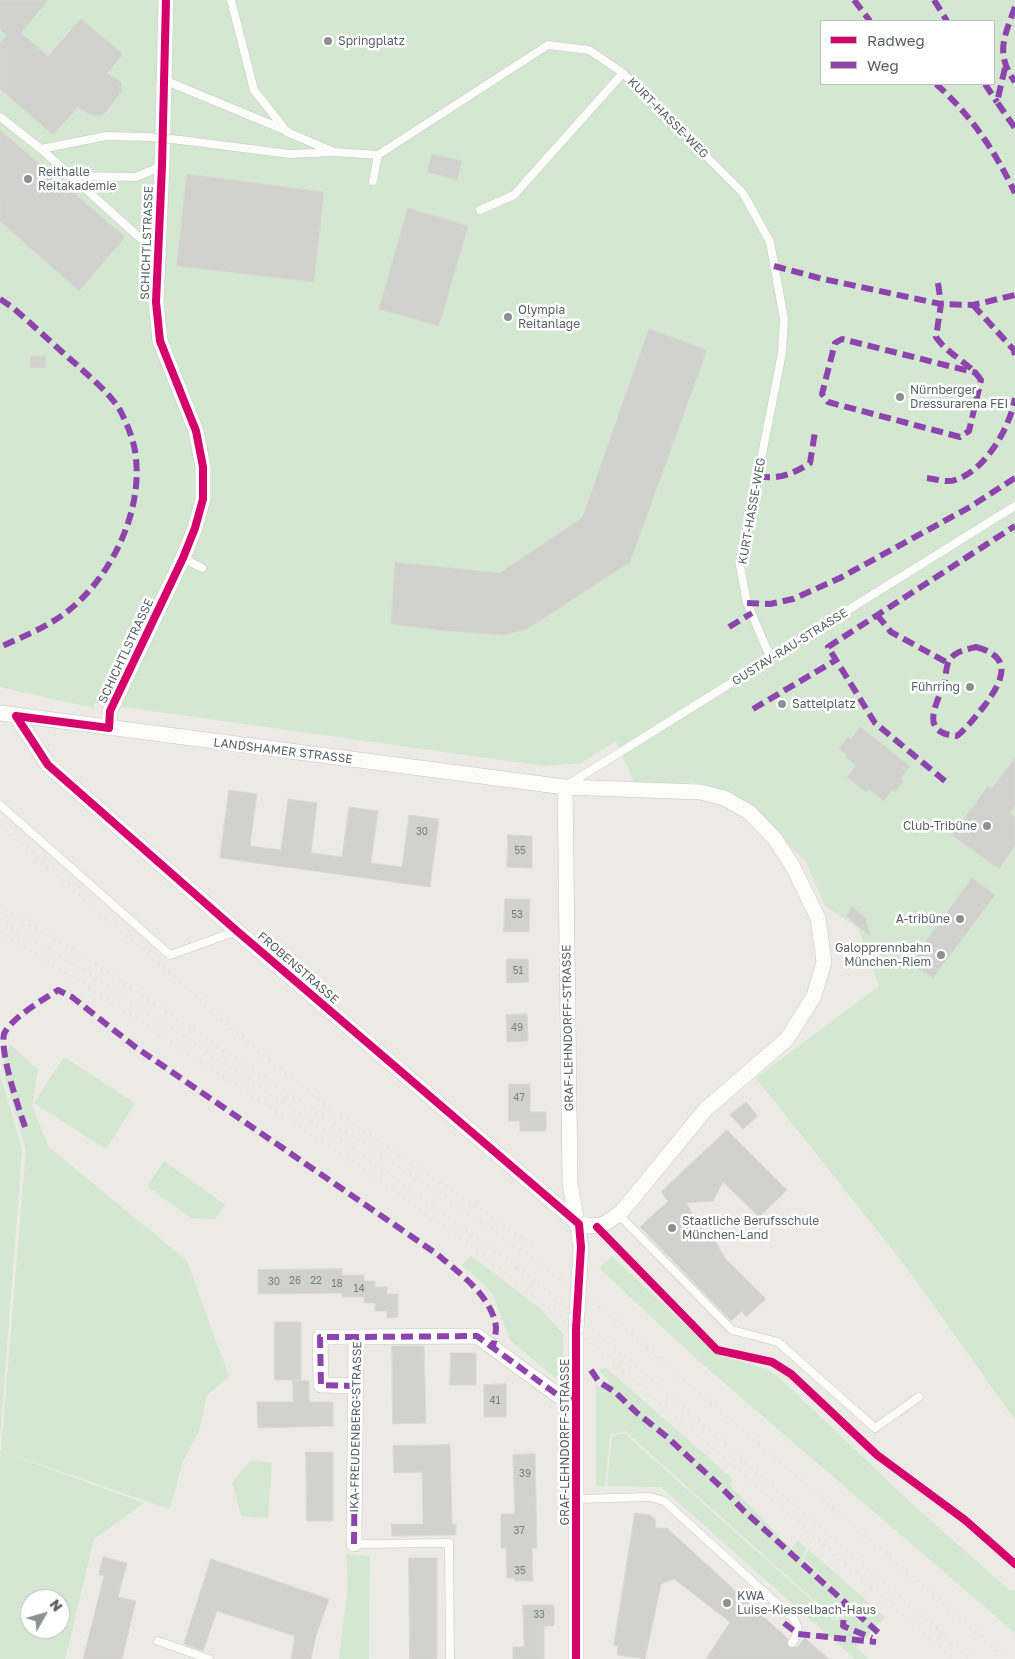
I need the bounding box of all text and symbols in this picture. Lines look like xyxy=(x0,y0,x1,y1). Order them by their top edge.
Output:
legend xyxy=(820,20,995,85)
text: Radweg xyxy=(867,31,925,49)
place label: Springplatz xyxy=(338,34,405,48)
marker: Springplatz xyxy=(322,35,334,47)
text: Weg xyxy=(867,56,899,74)
street label: KURT-HASSE-WEG xyxy=(625,75,711,161)
place label: Reithalle Reitakademie xyxy=(38,165,116,193)
marker: Reithalle Reitakademie xyxy=(22,173,34,185)
street label: SCHICHTLSTRASSE xyxy=(138,186,156,300)
place label: Olympia Reitanlage xyxy=(518,303,580,331)
marker: Olympia Reitanlage xyxy=(502,311,514,323)
place label: Nürnberger Dressurarena FEI xyxy=(910,383,1008,411)
marker: Nürnberger Dressurarena FEI xyxy=(894,391,906,403)
street label: KURT-HASSE-WEG xyxy=(736,456,768,566)
street label: SCHICHTLSTRASSE xyxy=(95,596,157,706)
street label: GUSTAV-RAU-STRASSE xyxy=(729,605,851,689)
place label: Führring xyxy=(911,680,960,694)
marker: Führring xyxy=(964,681,976,693)
place label: Sattelplatz xyxy=(792,697,856,711)
marker: Sattelplatz xyxy=(776,698,788,710)
street label: LANDSHAMER STRASSE xyxy=(213,735,353,767)
place label: Club-Tribüne xyxy=(903,819,977,833)
marker: Club-Tribüne xyxy=(981,820,993,832)
house number: 30 xyxy=(416,826,428,838)
house number: 55 xyxy=(514,845,526,857)
house number: 53 xyxy=(511,909,523,921)
place label: A-tribüne xyxy=(896,912,950,926)
marker: A-tribüne xyxy=(954,913,966,925)
street label: FROBENSTRASSE xyxy=(255,929,341,1007)
place label: Galopprennbahn München-Riem xyxy=(835,941,931,969)
street label: GRAF-LEHNDORFF-STRASSE xyxy=(559,944,577,1112)
marker: Galopprennbahn München-Riem xyxy=(935,949,947,961)
house number: 51 xyxy=(513,965,523,977)
house number: 49 xyxy=(511,1022,523,1034)
house number: 47 xyxy=(513,1092,525,1104)
place label: Staatliche Berufsschule München-Land xyxy=(682,1214,819,1242)
marker: Staatliche Berufsschule München-Land xyxy=(666,1222,678,1234)
house number: 26 xyxy=(289,1275,301,1287)
house number: 22 xyxy=(310,1275,322,1287)
house number: 30 xyxy=(268,1276,280,1288)
house number: 18 xyxy=(332,1278,342,1290)
house number: 14 xyxy=(354,1283,364,1295)
street label: IKA-FREUDENBERG-STRASSE xyxy=(347,1341,365,1513)
street label: GRAF-LEHNDORFF-STRASSE xyxy=(558,1359,572,1525)
house number: 41 xyxy=(490,1395,500,1407)
house number: 39 xyxy=(519,1468,531,1480)
house number: 37 xyxy=(513,1525,525,1537)
house number: 35 xyxy=(514,1565,526,1577)
north arrow xyxy=(20,1589,70,1639)
place label: KWA Luise-Kiesselbach-Haus xyxy=(737,1589,876,1617)
text: N xyxy=(46,1596,66,1614)
marker: KWA Luise-Kiesselbach-Haus xyxy=(721,1597,733,1609)
house number: 33 xyxy=(533,1609,545,1621)

